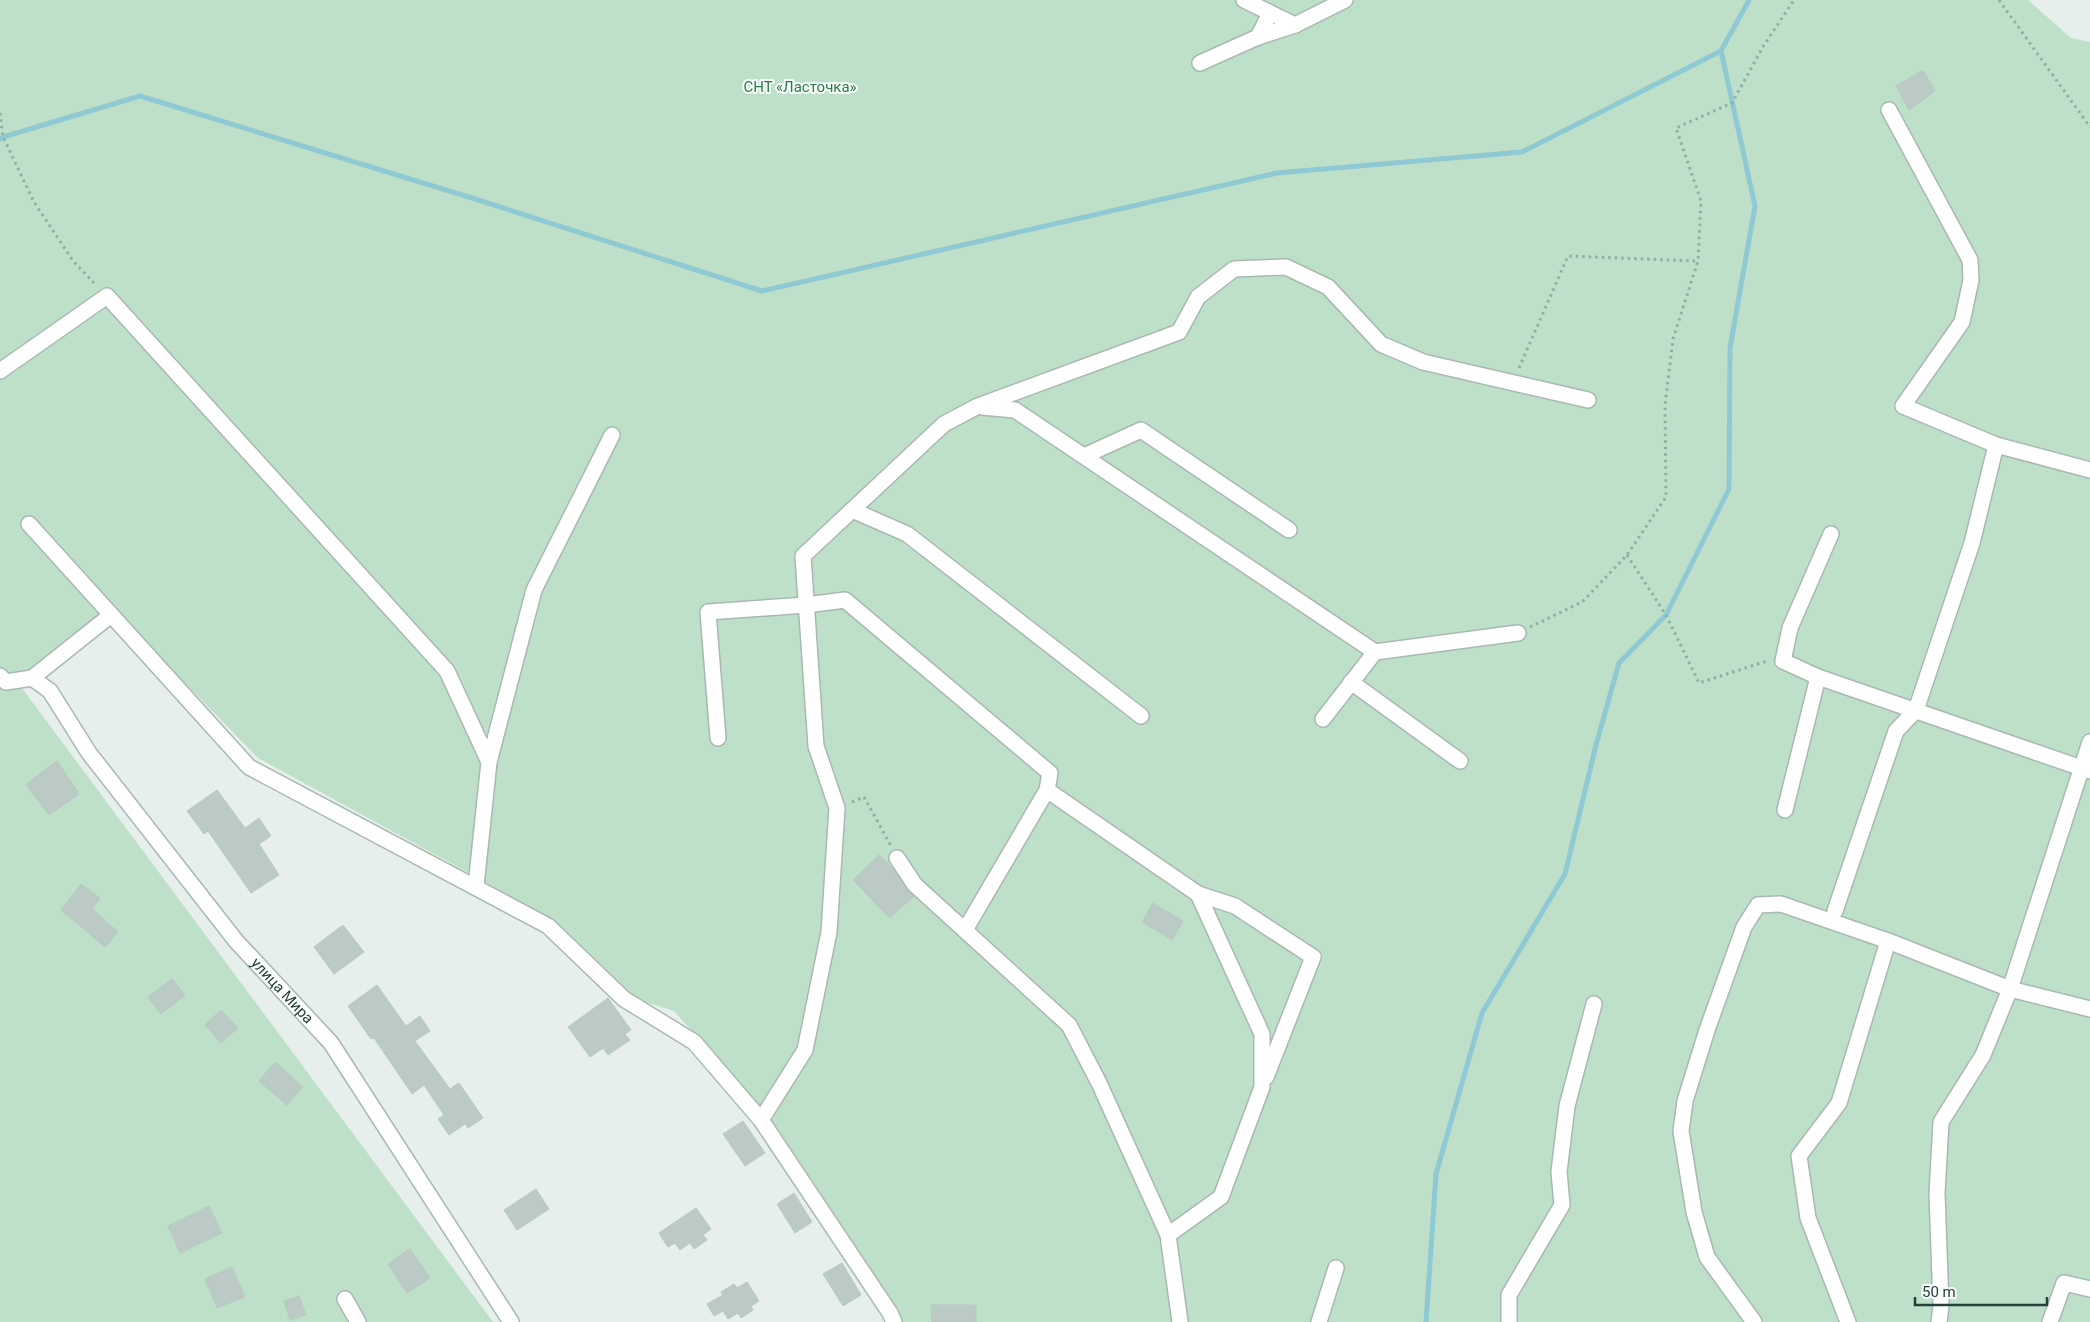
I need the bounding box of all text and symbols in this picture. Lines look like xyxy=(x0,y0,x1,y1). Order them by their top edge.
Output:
park label: СНТ «Ласточка» xyxy=(743,78,857,96)
street label: улица Мира xyxy=(247,954,317,1027)
scale bar xyxy=(1915,1274,2048,1306)
text: 50 m xyxy=(1922,1283,1956,1301)

